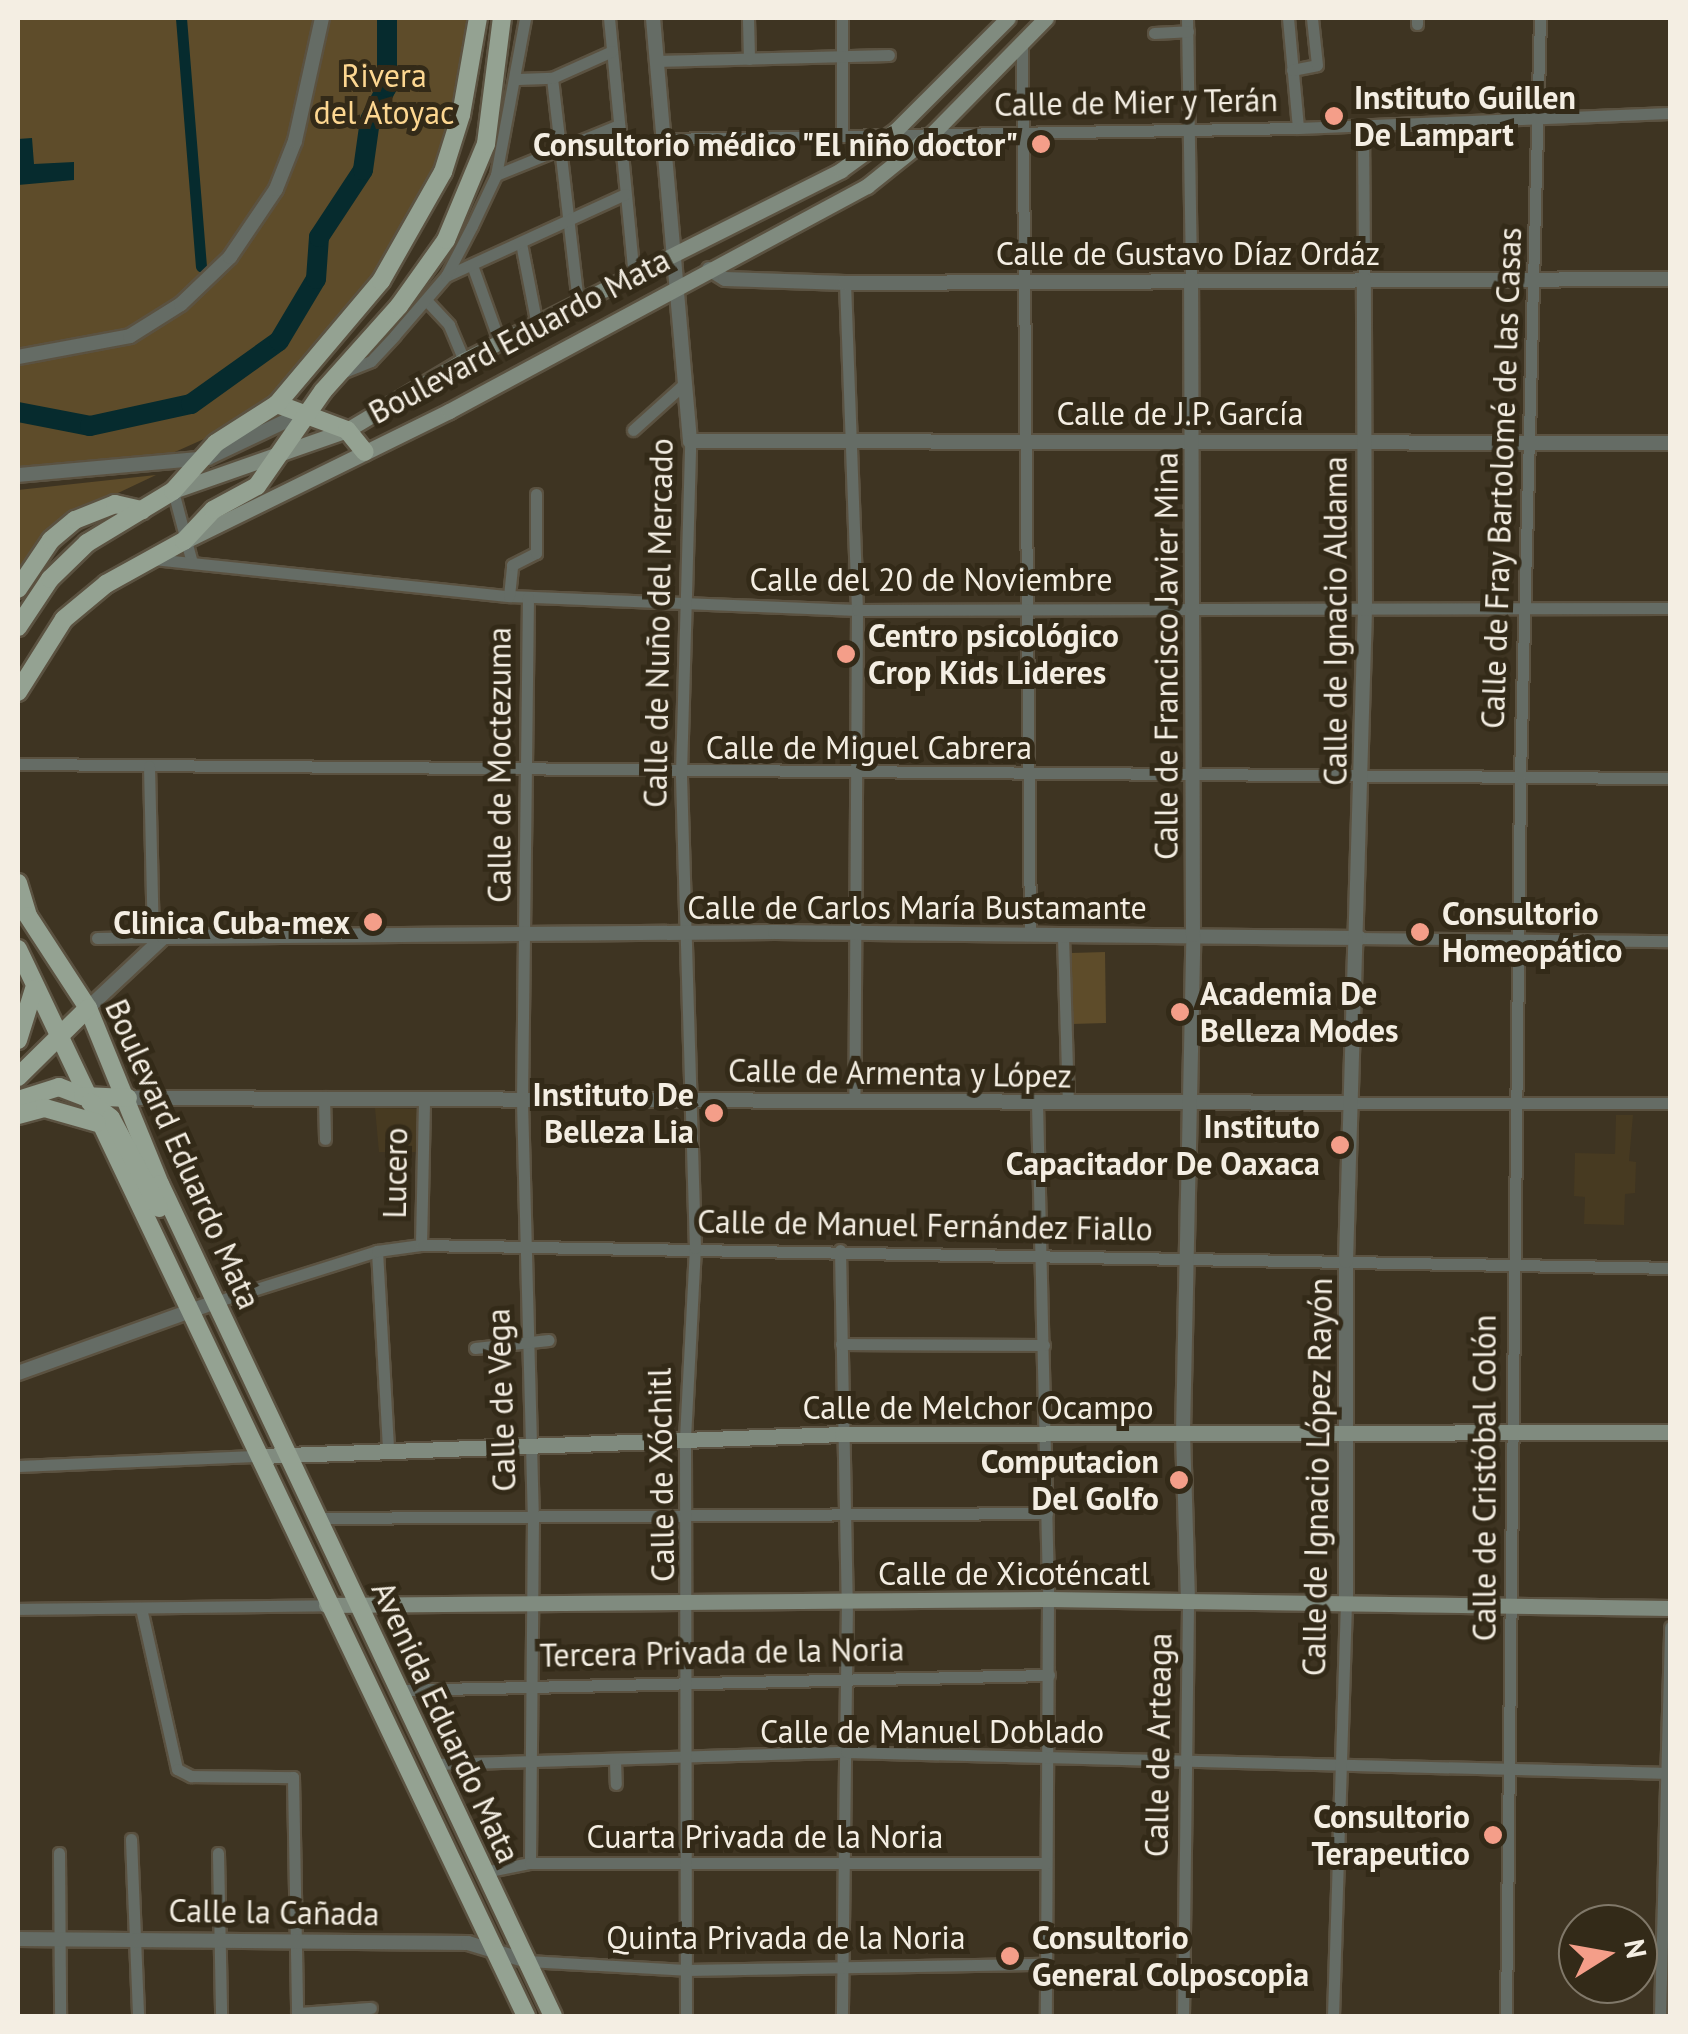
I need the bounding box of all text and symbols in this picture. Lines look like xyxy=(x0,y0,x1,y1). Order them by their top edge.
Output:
park label: Rivera del Atoyac xyxy=(313,57,455,132)
place label: Instituto Guillen De Lampart xyxy=(1354,79,1576,154)
street label: Calle de Mier y Terán xyxy=(993,80,1279,124)
marker: Instituto Guillen De Lampart xyxy=(1323,105,1345,127)
place label: Consultorio médico "El niño doctor" xyxy=(530,125,1018,163)
marker: Consultorio médico "El niño doctor" xyxy=(1028,131,1054,157)
street label: Calle de Fray Bartolomé de las Casas xyxy=(1473,226,1529,730)
street label: Calle de Gustavo Díaz Ordáz xyxy=(995,234,1381,272)
street label: Boulevard Eduardo Mata xyxy=(362,240,676,432)
street label: Calle de J.P. García xyxy=(1055,394,1305,432)
street label: Calle de Nuño del Mercado xyxy=(636,438,680,808)
street label: Calle de Francisco Javier Mina xyxy=(1147,452,1185,860)
street label: Calle de Ignacio Aldama xyxy=(1316,456,1354,786)
street label: Calle del 20 de Noviembre xyxy=(750,560,1112,598)
place label: Centro psicológico Crop Kids Lideres xyxy=(868,617,1119,692)
street label: Calle de Moctezuma xyxy=(480,627,518,903)
marker: Centro psicológico Crop Kids Lideres xyxy=(833,641,859,667)
street label: Calle de Miguel Cabrera xyxy=(706,728,1032,766)
street label: Calle de Carlos María Bustamante xyxy=(687,888,1147,926)
place label: Consultorio Homeopático xyxy=(1442,895,1622,970)
place label: Clinica Cuba-mex xyxy=(113,903,350,941)
marker: Clinica Cuba-mex xyxy=(360,909,386,935)
marker: Consultorio Homeopático xyxy=(1407,919,1433,945)
place label: Academia De Belleza Modes xyxy=(1200,975,1398,1050)
street label: Boulevard Eduardo Mata xyxy=(97,993,269,1315)
marker: Academia De Belleza Modes xyxy=(1169,1001,1191,1023)
street label: Calle de Armenta y López xyxy=(726,1051,1074,1095)
place label: Instituto De Belleza Lia xyxy=(533,1076,694,1151)
marker: Instituto De Belleza Lia xyxy=(703,1102,725,1124)
place label: Instituto Capacitador De Oaxaca xyxy=(1005,1108,1320,1183)
street label: Lucero xyxy=(375,1127,415,1219)
marker: Instituto Capacitador De Oaxaca xyxy=(1329,1134,1351,1156)
street label: Calle de Manuel Fernández Fiallo xyxy=(696,1202,1154,1248)
street label: Calle de Ignacio López Rayón xyxy=(1294,1277,1340,1677)
street label: Calle de Vega xyxy=(479,1307,523,1493)
street label: Calle de Cristóbal Colón xyxy=(1465,1315,1503,1641)
street label: Calle de Xóchitl xyxy=(640,1367,682,1583)
street label: Calle de Melchor Ocampo xyxy=(802,1388,1154,1426)
place label: Computacion Del Golfo xyxy=(981,1443,1159,1518)
marker: Computacion Del Golfo xyxy=(1168,1469,1190,1491)
street label: Calle de Xicoténcatl xyxy=(877,1554,1151,1592)
street label: Avenida Eduardo Mata xyxy=(364,1575,528,1869)
street label: Tercera Privada de la Noria xyxy=(539,1630,905,1674)
street label: Calle de Arteaga xyxy=(1137,1632,1179,1858)
street label: Calle de Manuel Doblado xyxy=(760,1712,1104,1750)
place label: Consultorio Terapeutico xyxy=(1312,1798,1470,1873)
street label: Cuarta Privada de la Noria xyxy=(587,1817,943,1855)
marker: Consultorio Terapeutico xyxy=(1480,1822,1506,1848)
street label: Calle la Cañada xyxy=(168,1891,380,1933)
north arrow xyxy=(1558,1904,1658,2004)
street label: Quinta Privada de la Noria xyxy=(606,1918,966,1956)
place label: Consultorio General Colposcopia xyxy=(1032,1919,1310,1994)
text: N xyxy=(1616,1936,1656,1961)
marker: Consultorio General Colposcopia xyxy=(997,1943,1023,1969)

